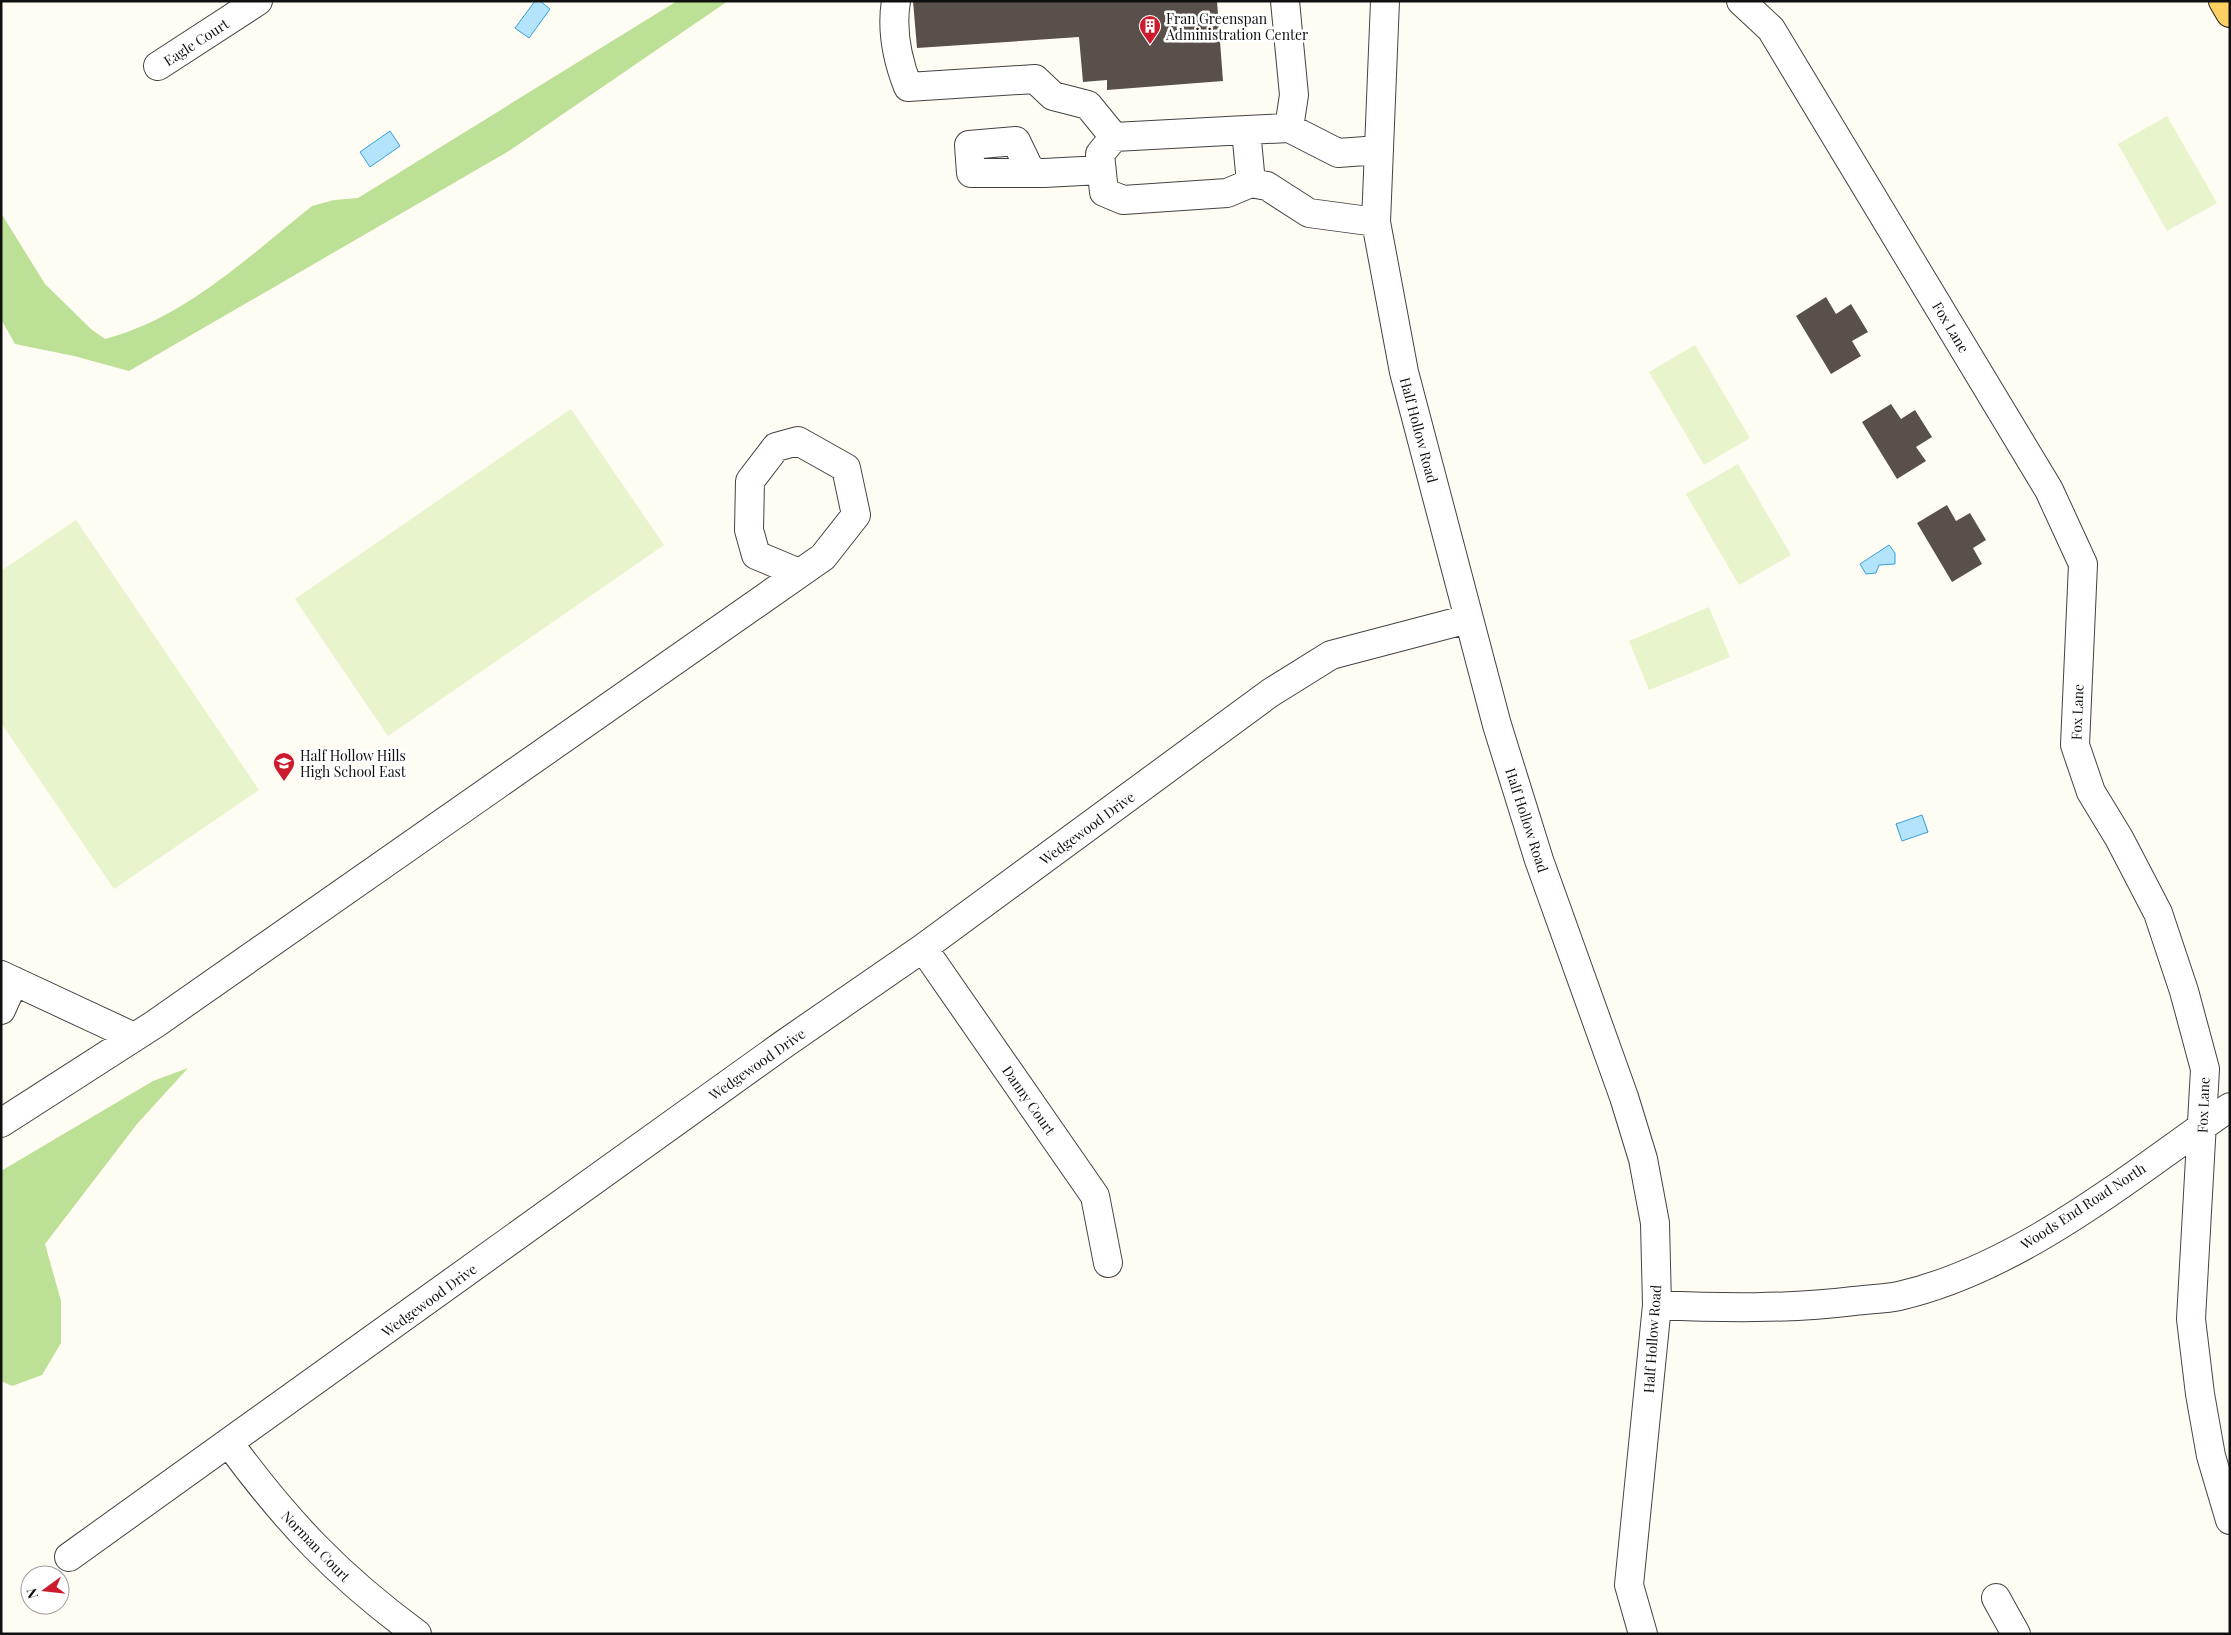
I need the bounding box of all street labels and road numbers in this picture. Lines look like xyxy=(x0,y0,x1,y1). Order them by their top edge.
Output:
street label: Eagle Court xyxy=(160,13,233,70)
street label: Fox Lane xyxy=(1928,298,1974,356)
street label: Half Hollow Road xyxy=(1396,375,1442,485)
street label: Fox Lane xyxy=(2067,684,2087,740)
street label: Half Hollow Road xyxy=(1501,765,1553,875)
street label: Wedgewood Drive xyxy=(1035,787,1138,870)
street label: Wedgewood Drive xyxy=(704,1024,809,1105)
street label: Danny Court xyxy=(998,1062,1060,1139)
street label: Fox Lane xyxy=(2193,1077,2213,1133)
street label: Woods End Road North xyxy=(2016,1158,2150,1254)
street label: Wedgewood Drive xyxy=(377,1259,480,1342)
street label: Half Hollow Road xyxy=(1639,1284,1665,1394)
street label: Norman Court xyxy=(277,1507,355,1586)

